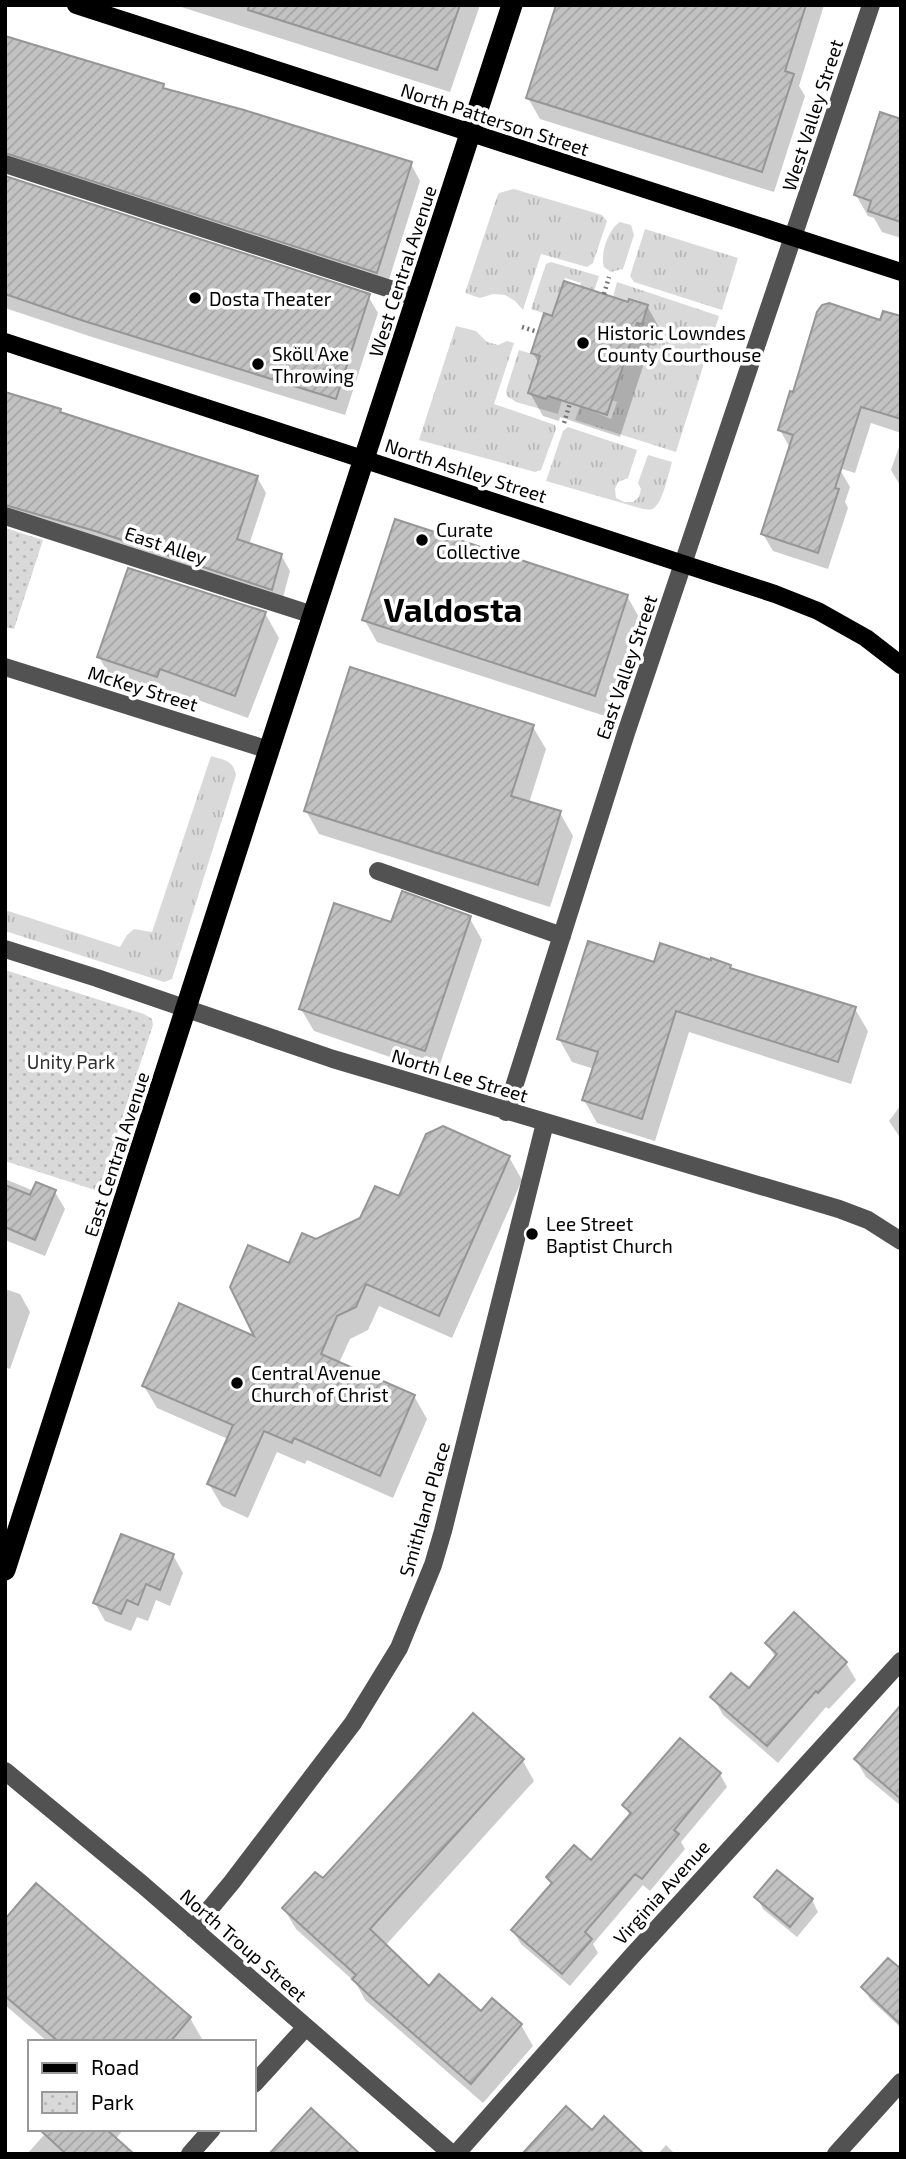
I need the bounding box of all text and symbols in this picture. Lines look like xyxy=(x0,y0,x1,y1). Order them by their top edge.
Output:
street label: West Valley Street xyxy=(777,36,847,194)
street label: North Patterson Street xyxy=(398,78,592,160)
street label: West Central Avenue xyxy=(363,182,441,360)
place label: Dosta Theater xyxy=(209,287,332,310)
marker: Dosta Theater xyxy=(187,290,203,306)
place label: Historic Lowndes County Courthouse xyxy=(597,321,761,366)
marker: Historic Lowndes County Courthouse xyxy=(575,335,591,351)
place label: Sköll Axe Throwing xyxy=(272,342,355,387)
marker: Sköll Axe Throwing xyxy=(250,356,266,372)
street label: North Ashley Street xyxy=(382,433,550,507)
place label: Curate Collective xyxy=(436,518,521,563)
street label: East Alley xyxy=(122,521,210,569)
marker: Curate Collective xyxy=(414,532,430,548)
district label: Valdosta xyxy=(384,589,522,629)
street label: East Valley Street xyxy=(590,592,662,742)
street label: McKey Street xyxy=(85,660,201,716)
street label: North Lee Street xyxy=(389,1043,531,1107)
park label: Unity Park xyxy=(27,1050,116,1073)
street label: East Central Avenue xyxy=(78,1069,154,1239)
place label: Lee Street Baptist Church xyxy=(546,1212,673,1257)
marker: Lee Street Baptist Church xyxy=(524,1226,540,1242)
place label: Central Avenue Church of Christ xyxy=(251,1361,389,1406)
marker: Central Avenue Church of Christ xyxy=(229,1375,245,1391)
street label: Smithland Place xyxy=(394,1439,454,1579)
street label: Virginia Avenue xyxy=(608,1835,714,1949)
street label: North Troup Street xyxy=(176,1884,312,2006)
legend xyxy=(28,2040,256,2131)
text: Road xyxy=(91,2054,139,2079)
text: Park xyxy=(91,2089,134,2114)

